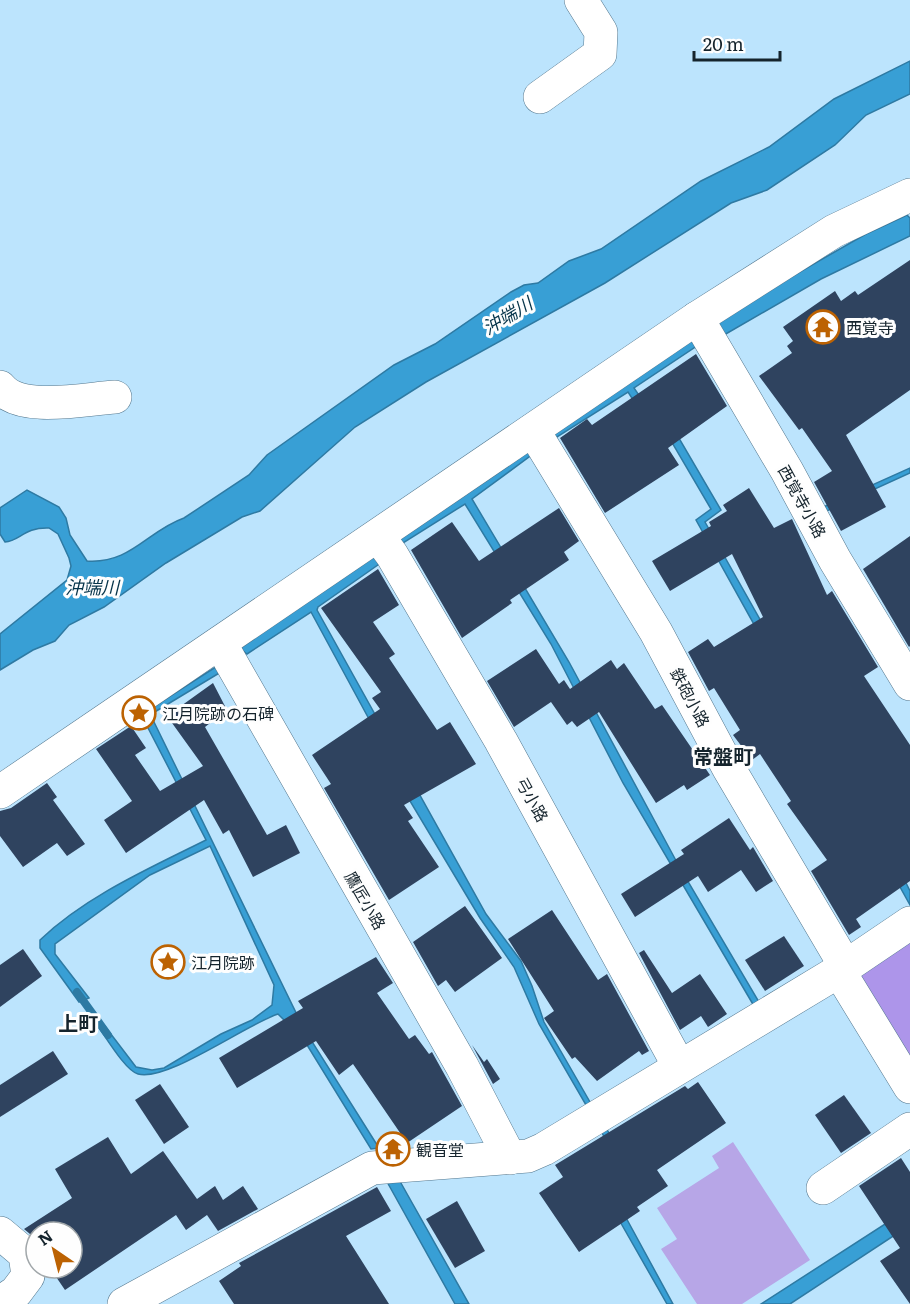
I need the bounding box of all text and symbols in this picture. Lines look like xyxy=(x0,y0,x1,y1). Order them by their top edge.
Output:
scale bar xyxy=(694,24,780,62)
text: 20 m xyxy=(703,30,744,57)
water label: 沖端川 xyxy=(477,288,539,340)
temple icon: 西覚寺 xyxy=(805,309,841,345)
place label: 西覚寺 xyxy=(846,315,894,339)
street label: 西覚寺小路 xyxy=(773,460,833,542)
water label: 沖端川 xyxy=(65,573,121,600)
street label: 鉄砲小路 xyxy=(665,663,717,731)
place icon: 江月院跡の石碑 xyxy=(121,695,157,731)
place label: 江月院跡の石碑 xyxy=(162,701,274,725)
district label: 常盤町 xyxy=(693,740,753,770)
street label: 弓小路 xyxy=(511,772,555,826)
street label: 鷹匠小路 xyxy=(340,866,392,934)
place icon: 江月院跡 xyxy=(150,944,186,980)
place label: 江月院跡 xyxy=(191,950,255,974)
district label: 上町 xyxy=(58,1007,98,1037)
temple icon: 観音堂 xyxy=(375,1131,411,1167)
place label: 観音堂 xyxy=(416,1137,464,1161)
north arrow xyxy=(24,1220,84,1280)
text: N xyxy=(32,1223,57,1251)

